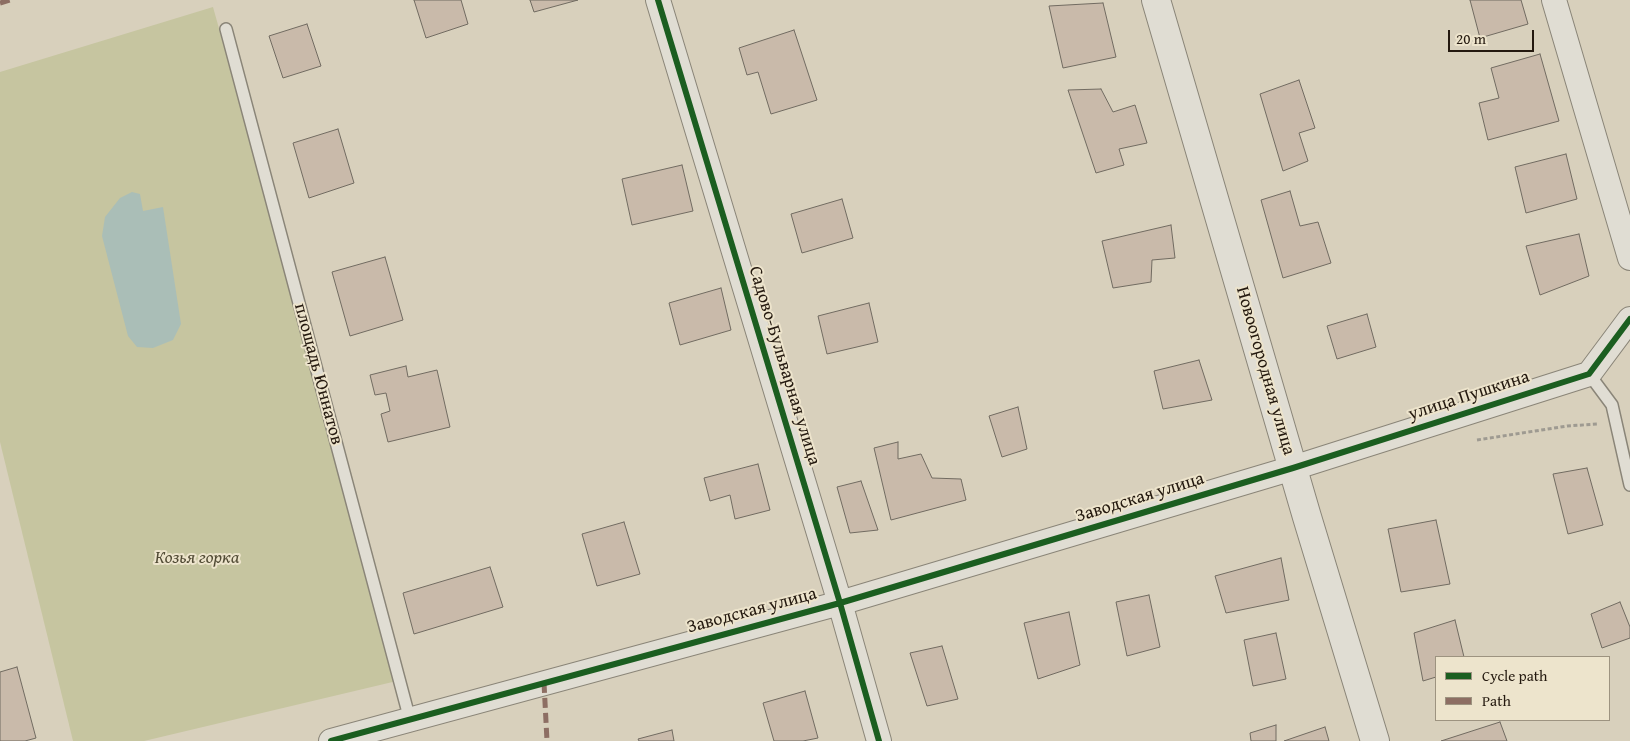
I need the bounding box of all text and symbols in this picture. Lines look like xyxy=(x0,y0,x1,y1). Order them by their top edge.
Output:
scale bar xyxy=(1450,20,1536,52)
text: 20 m xyxy=(1456,28,1486,49)
street label: Садово-Бульварная улица xyxy=(743,264,825,468)
street label: Новоогородная улица xyxy=(1231,284,1299,458)
street label: площадь Юннатов xyxy=(289,301,347,447)
street label: улица Пушкина xyxy=(1406,366,1532,426)
street label: Заводская улица xyxy=(1073,468,1207,528)
park label: Козья горка xyxy=(155,547,239,569)
street label: Заводская улица xyxy=(685,583,819,639)
legend xyxy=(1435,656,1610,721)
text: Cycle path xyxy=(1482,665,1548,686)
text: Path xyxy=(1482,690,1511,711)

